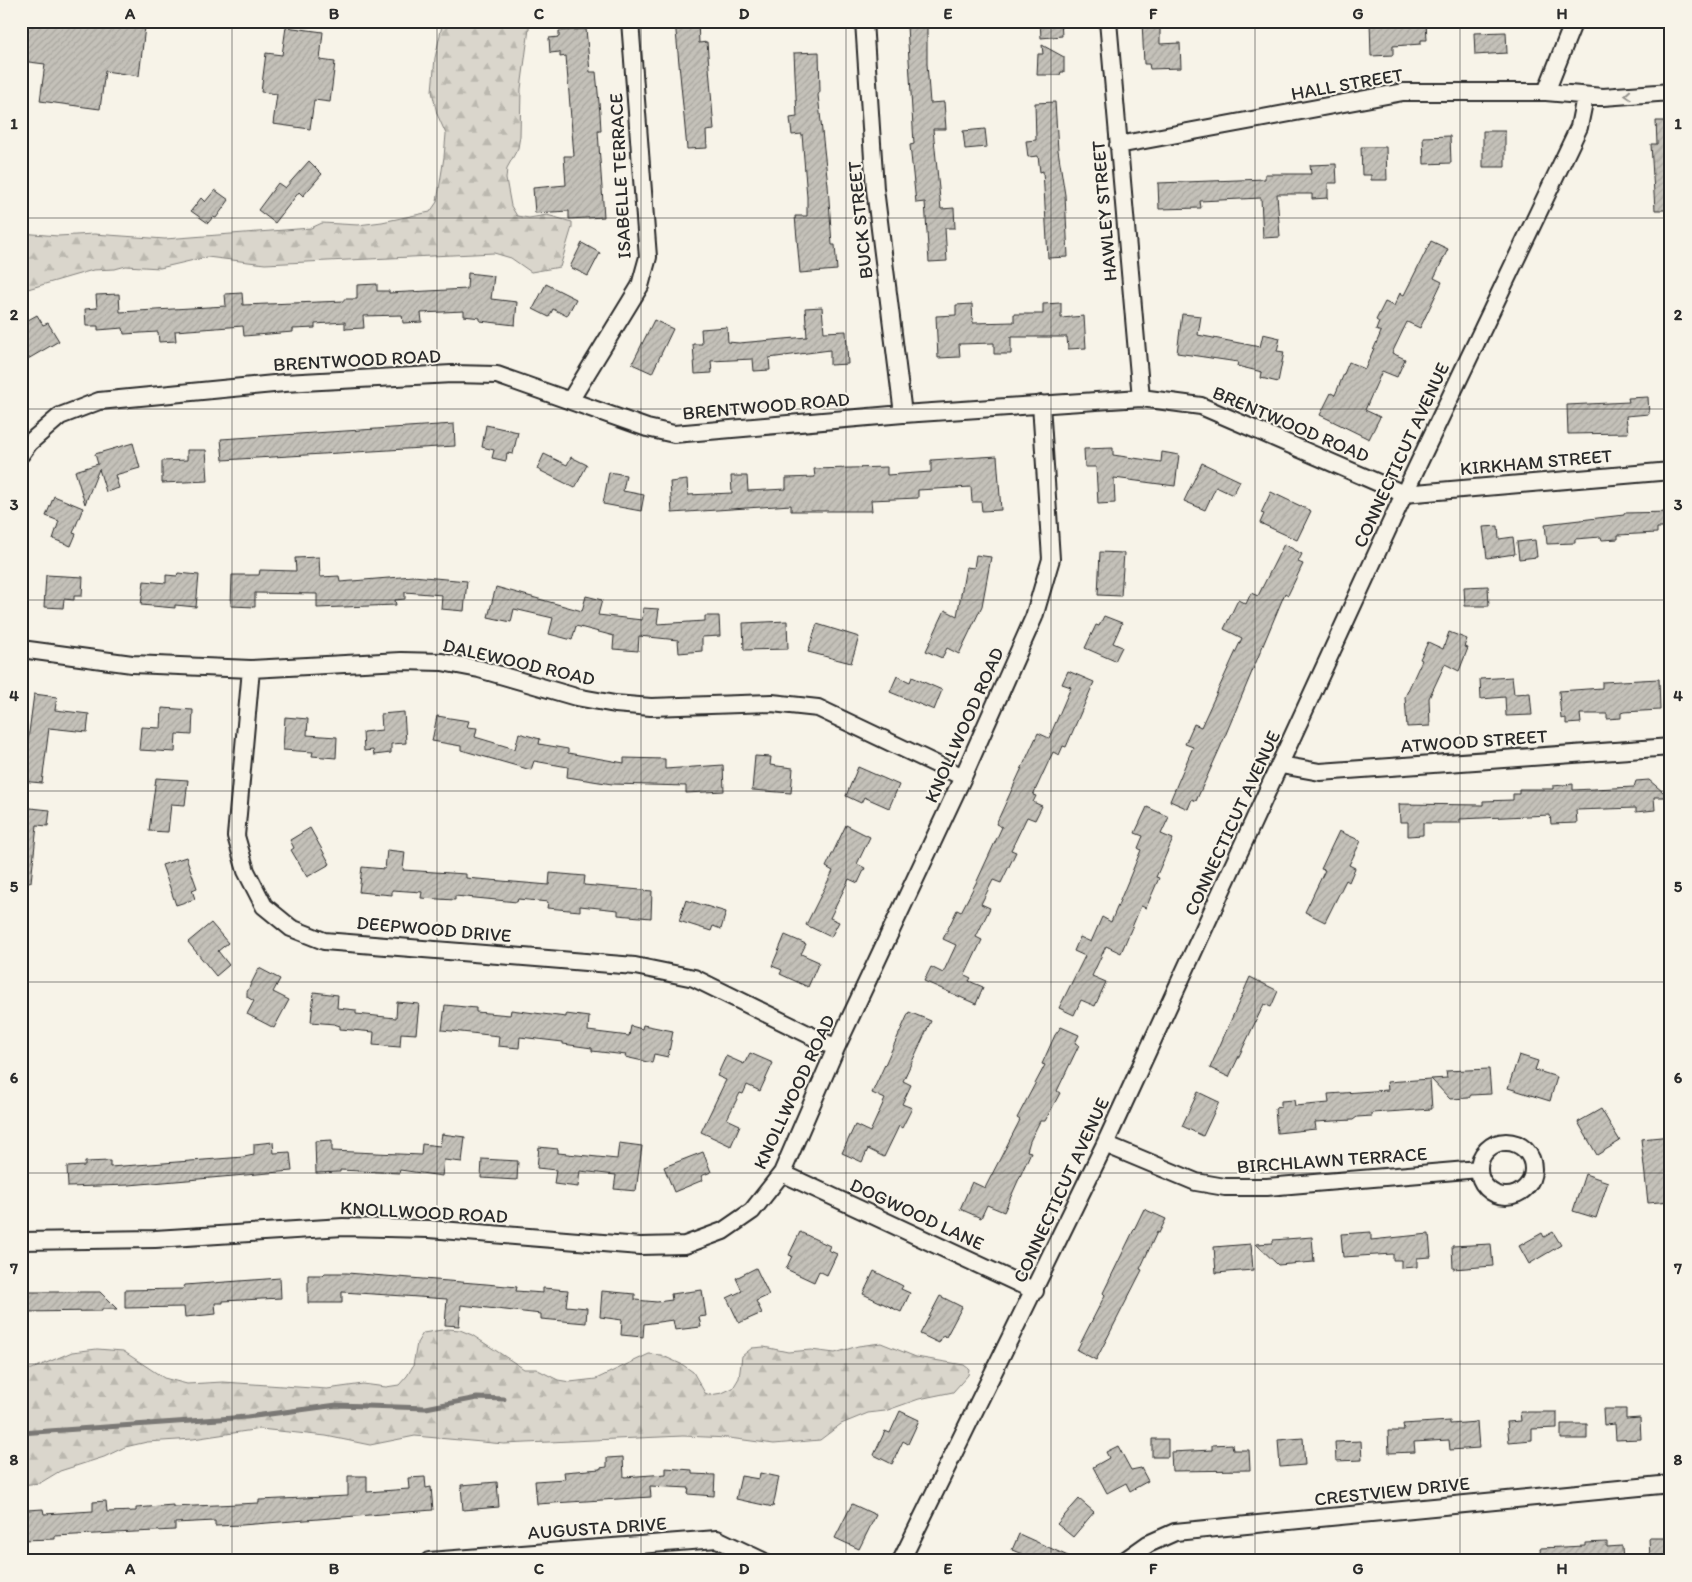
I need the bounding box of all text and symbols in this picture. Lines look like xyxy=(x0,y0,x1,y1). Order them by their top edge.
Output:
text: A xyxy=(124,4,136,23)
text: B xyxy=(329,4,340,23)
text: C xyxy=(534,4,545,23)
text: D xyxy=(739,4,750,23)
text: E xyxy=(944,4,953,23)
text: F xyxy=(1149,4,1158,23)
text: G xyxy=(1352,4,1364,23)
text: H xyxy=(1556,4,1568,23)
street label: HALL STREET xyxy=(1289,63,1405,105)
one-way arrow xyxy=(1624,90,1632,101)
street label: ISABELLE TERRACE xyxy=(604,93,636,259)
text: 1 xyxy=(10,114,18,133)
text: 1 xyxy=(1674,114,1682,133)
street label: HAWLEY STREET xyxy=(1086,139,1122,282)
street label: BUCK STREET xyxy=(842,160,878,280)
text: 2 xyxy=(10,305,19,324)
text: 2 xyxy=(1674,305,1683,324)
street label: BRENTWOOD ROAD xyxy=(273,344,441,376)
street label: CONNECTICUT AVENUE xyxy=(1348,358,1454,551)
street label: BRENTWOOD ROAD xyxy=(1209,381,1373,467)
street label: BRENTWOOD ROAD xyxy=(681,387,851,425)
street label: KIRKHAM STREET xyxy=(1459,444,1613,480)
text: 3 xyxy=(10,495,19,514)
text: 3 xyxy=(1674,495,1683,514)
street label: DALEWOOD ROAD xyxy=(441,633,597,691)
street label: KNOLLWOOD ROAD xyxy=(919,644,1009,806)
text: 4 xyxy=(9,686,19,705)
text: 4 xyxy=(1673,686,1683,705)
street label: ATWOOD STREET xyxy=(1400,724,1548,758)
street label: CONNECTICUT AVENUE xyxy=(1179,726,1285,919)
text: 5 xyxy=(10,877,19,896)
text: 5 xyxy=(1674,877,1683,896)
street label: DEEPWOOD DRIVE xyxy=(356,911,512,947)
street label: KNOLLWOOD ROAD xyxy=(748,1011,840,1173)
text: 6 xyxy=(10,1068,19,1087)
text: 6 xyxy=(1674,1068,1683,1087)
street label: CONNECTICUT AVENUE xyxy=(1008,1093,1114,1286)
street label: BIRCHLAWN TERRACE xyxy=(1236,1142,1428,1178)
street label: DOGWOOD LANE xyxy=(846,1173,988,1255)
street label: KNOLLWOOD ROAD xyxy=(340,1196,508,1228)
text: 7 xyxy=(9,1259,18,1278)
text: 7 xyxy=(1673,1259,1682,1278)
text: 8 xyxy=(10,1450,19,1469)
text: 8 xyxy=(1674,1450,1683,1469)
street label: CRESTVIEW DRIVE xyxy=(1313,1471,1471,1511)
street label: AUGUSTA DRIVE xyxy=(527,1512,667,1544)
text: A xyxy=(124,1559,136,1578)
text: B xyxy=(329,1559,340,1578)
text: C xyxy=(534,1559,545,1578)
text: D xyxy=(739,1559,750,1578)
text: E xyxy=(944,1559,953,1578)
text: F xyxy=(1149,1559,1158,1578)
text: G xyxy=(1352,1559,1364,1578)
text: H xyxy=(1556,1559,1568,1578)

